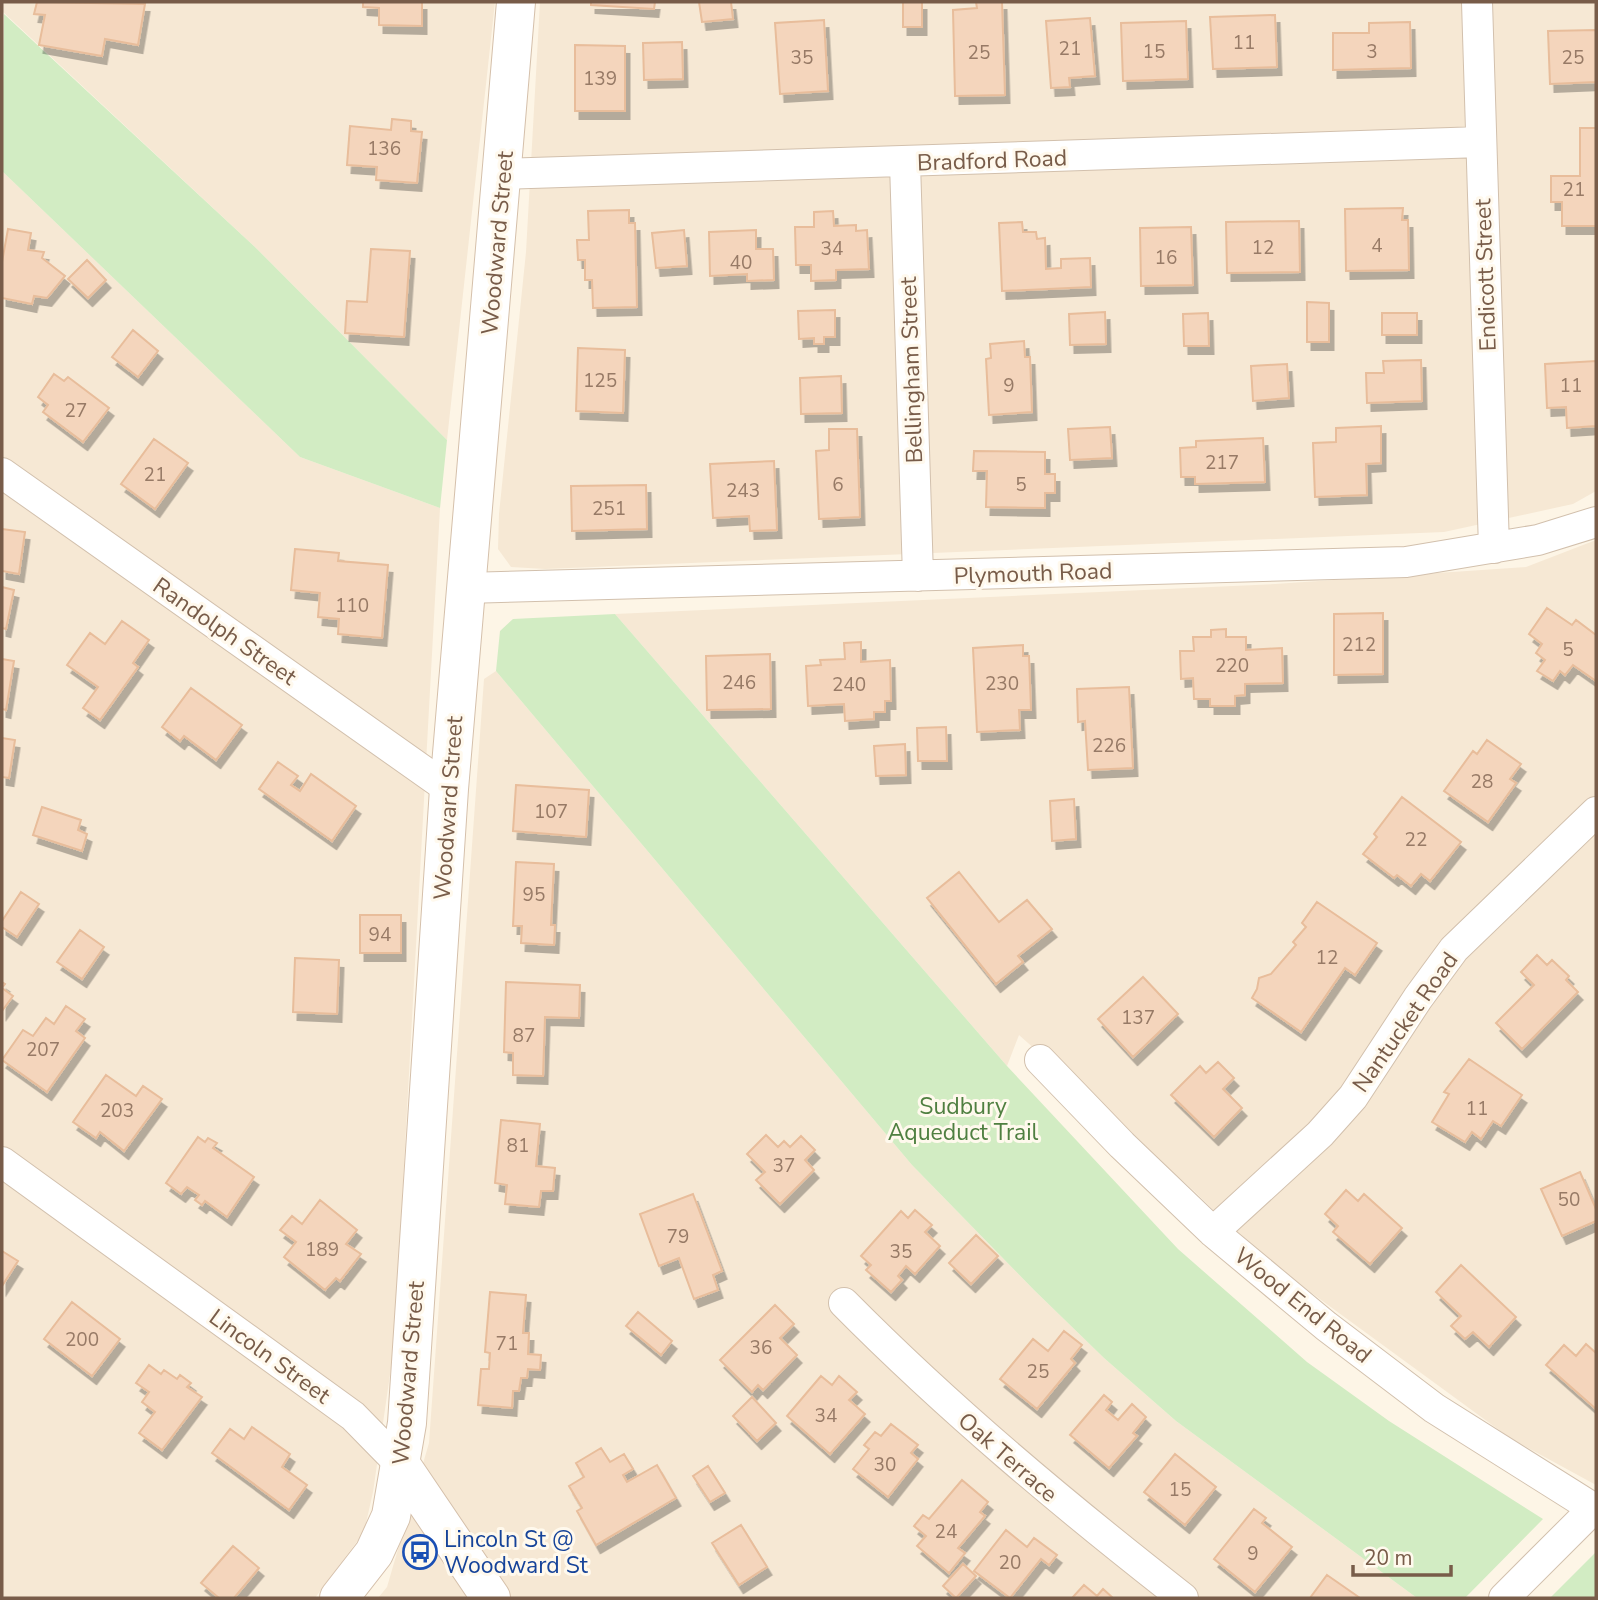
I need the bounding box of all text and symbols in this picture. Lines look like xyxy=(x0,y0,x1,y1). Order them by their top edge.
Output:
house number: 11 xyxy=(1233,30,1255,56)
house number: 21 xyxy=(1059,36,1081,62)
house number: 15 xyxy=(1143,39,1165,65)
house number: 3 xyxy=(1366,39,1378,65)
house number: 25 xyxy=(968,40,990,66)
house number: 35 xyxy=(791,45,813,71)
house number: 25 xyxy=(1562,45,1584,71)
house number: 139 xyxy=(583,66,617,92)
house number: 136 xyxy=(367,136,401,162)
street label: Bradford Road xyxy=(916,142,1068,179)
street label: Woodward Street xyxy=(474,149,521,336)
house number: 21 xyxy=(1563,177,1585,203)
street label: Endicott Street xyxy=(1467,197,1504,352)
house number: 4 xyxy=(1371,233,1383,259)
house number: 12 xyxy=(1252,235,1274,261)
house number: 34 xyxy=(821,236,843,262)
house number: 16 xyxy=(1155,245,1177,271)
house number: 40 xyxy=(730,250,752,276)
street label: Bellingham Street xyxy=(893,275,930,464)
house number: 125 xyxy=(583,368,617,394)
house number: 9 xyxy=(1003,373,1015,399)
house number: 11 xyxy=(1560,373,1582,399)
house number: 27 xyxy=(65,398,87,424)
house number: 217 xyxy=(1205,450,1239,476)
house number: 21 xyxy=(144,462,166,488)
house number: 6 xyxy=(832,472,844,498)
house number: 5 xyxy=(1015,472,1027,498)
house number: 243 xyxy=(726,478,760,504)
house number: 251 xyxy=(592,496,626,522)
street label: Plymouth Road xyxy=(953,555,1113,592)
street label: Randolph Street xyxy=(147,570,303,693)
house number: 110 xyxy=(335,593,369,619)
house number: 212 xyxy=(1342,632,1376,658)
house number: 5 xyxy=(1562,637,1574,663)
house number: 220 xyxy=(1215,653,1249,679)
house number: 246 xyxy=(722,670,756,696)
house number: 230 xyxy=(985,671,1019,697)
house number: 240 xyxy=(832,672,866,698)
street label: Woodward Street xyxy=(427,714,470,901)
house number: 226 xyxy=(1092,733,1126,759)
house number: 28 xyxy=(1471,769,1493,795)
house number: 107 xyxy=(534,799,568,825)
house number: 22 xyxy=(1405,827,1427,853)
house number: 95 xyxy=(523,882,545,908)
house number: 94 xyxy=(369,922,391,948)
house number: 12 xyxy=(1316,945,1338,971)
street label: Nantucket Road xyxy=(1345,946,1465,1099)
house number: 137 xyxy=(1121,1005,1155,1031)
house number: 87 xyxy=(513,1023,535,1049)
house number: 207 xyxy=(26,1037,60,1063)
park label: Sudbury Aqueduct Trail xyxy=(888,1091,1039,1148)
house number: 11 xyxy=(1466,1096,1488,1122)
house number: 203 xyxy=(100,1098,134,1124)
house number: 81 xyxy=(507,1133,529,1159)
house number: 37 xyxy=(773,1153,795,1179)
house number: 50 xyxy=(1558,1187,1580,1213)
house number: 79 xyxy=(667,1224,689,1250)
house number: 189 xyxy=(305,1237,339,1263)
house number: 35 xyxy=(890,1239,912,1265)
street label: Wood End Road xyxy=(1228,1240,1378,1370)
street label: Woodward Street xyxy=(385,1279,432,1466)
street label: Lincoln Street xyxy=(203,1302,337,1411)
house number: 200 xyxy=(65,1327,99,1353)
house number: 71 xyxy=(496,1331,518,1357)
house number: 36 xyxy=(750,1335,772,1361)
house number: 25 xyxy=(1027,1359,1049,1385)
house number: 34 xyxy=(815,1403,837,1429)
street label: Oak Terrace xyxy=(951,1405,1064,1509)
house number: 30 xyxy=(874,1452,896,1478)
house number: 15 xyxy=(1169,1477,1191,1503)
house number: 24 xyxy=(935,1519,957,1545)
place label: Lincoln St @ Woodward St xyxy=(444,1524,589,1581)
bus stop icon: Lincoln St @ Woodward St xyxy=(401,1533,439,1571)
scale bar xyxy=(1353,1534,1451,1578)
house number: 9 xyxy=(1247,1541,1259,1567)
text: 20 m xyxy=(1364,1544,1413,1572)
house number: 20 xyxy=(999,1550,1021,1576)

